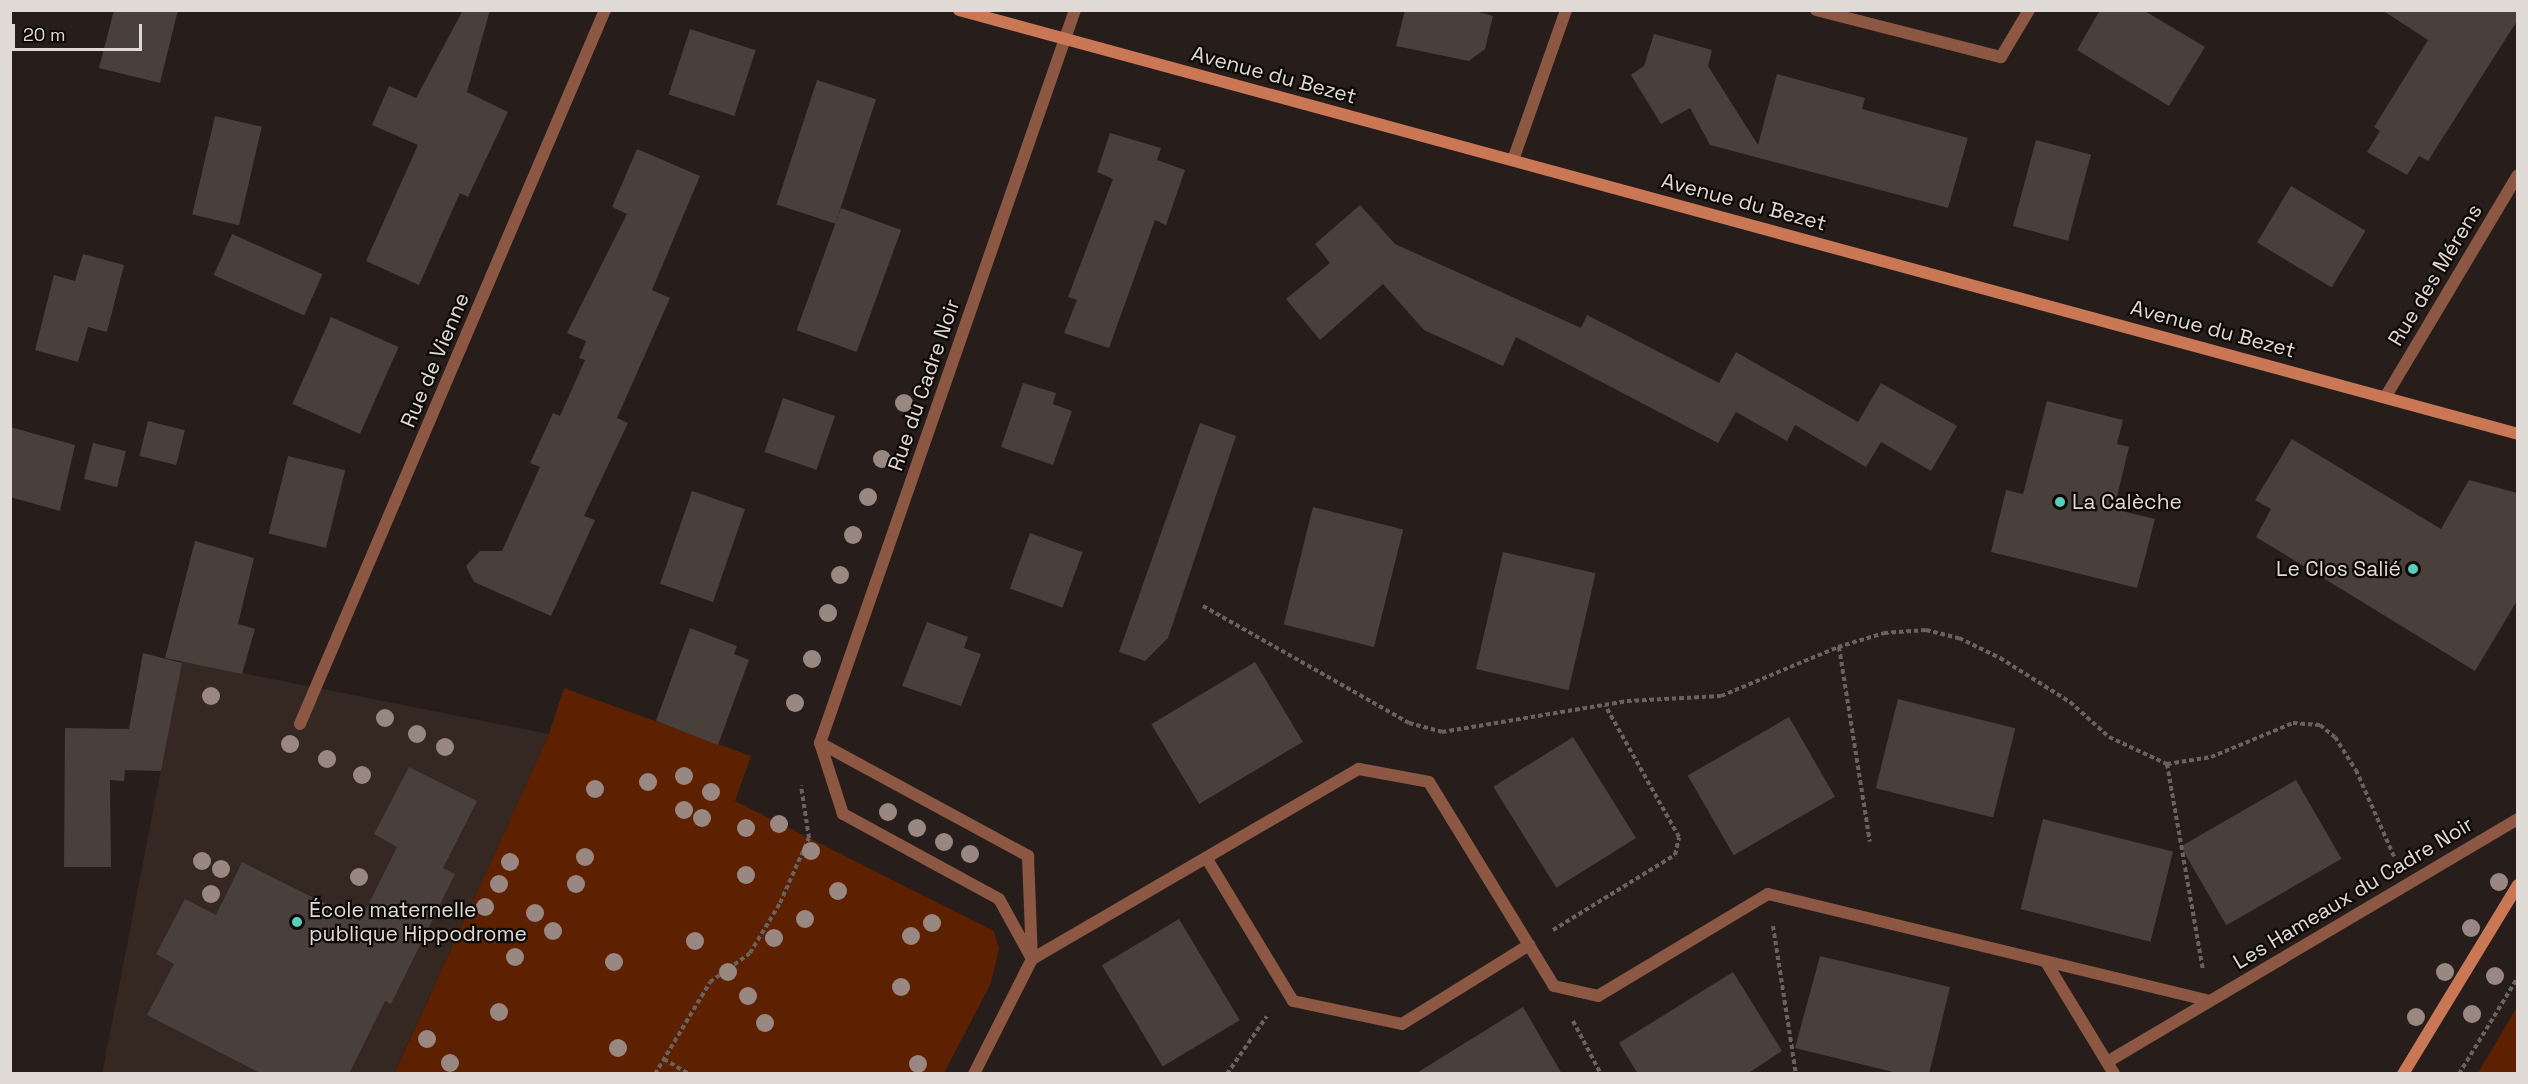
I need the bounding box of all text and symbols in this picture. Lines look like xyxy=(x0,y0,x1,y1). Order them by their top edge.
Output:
scale bar xyxy=(15,12,146,50)
text: 20 m xyxy=(23,23,66,46)
street label: Avenue du Bezet xyxy=(1189,41,1359,109)
street label: Avenue du Bezet xyxy=(1659,168,1829,236)
street label: Rue des Mérens xyxy=(2383,200,2487,350)
street label: Rue de Vienne xyxy=(395,289,475,431)
street label: Avenue du Bezet xyxy=(2128,295,2298,363)
street label: Rue du Cadre Noir xyxy=(883,296,965,474)
place label: La Calèche xyxy=(2072,489,2182,515)
marker: La Calèche xyxy=(2053,495,2067,509)
place label: Le Clos Salié xyxy=(2276,556,2401,582)
marker: Le Clos Salié xyxy=(2406,562,2420,576)
street label: Les Hameaux du Cadre Noir xyxy=(2229,811,2477,975)
place label: École maternelle publique Hippodrome xyxy=(309,897,527,947)
marker: École maternelle publique Hippodrome xyxy=(290,915,304,929)

